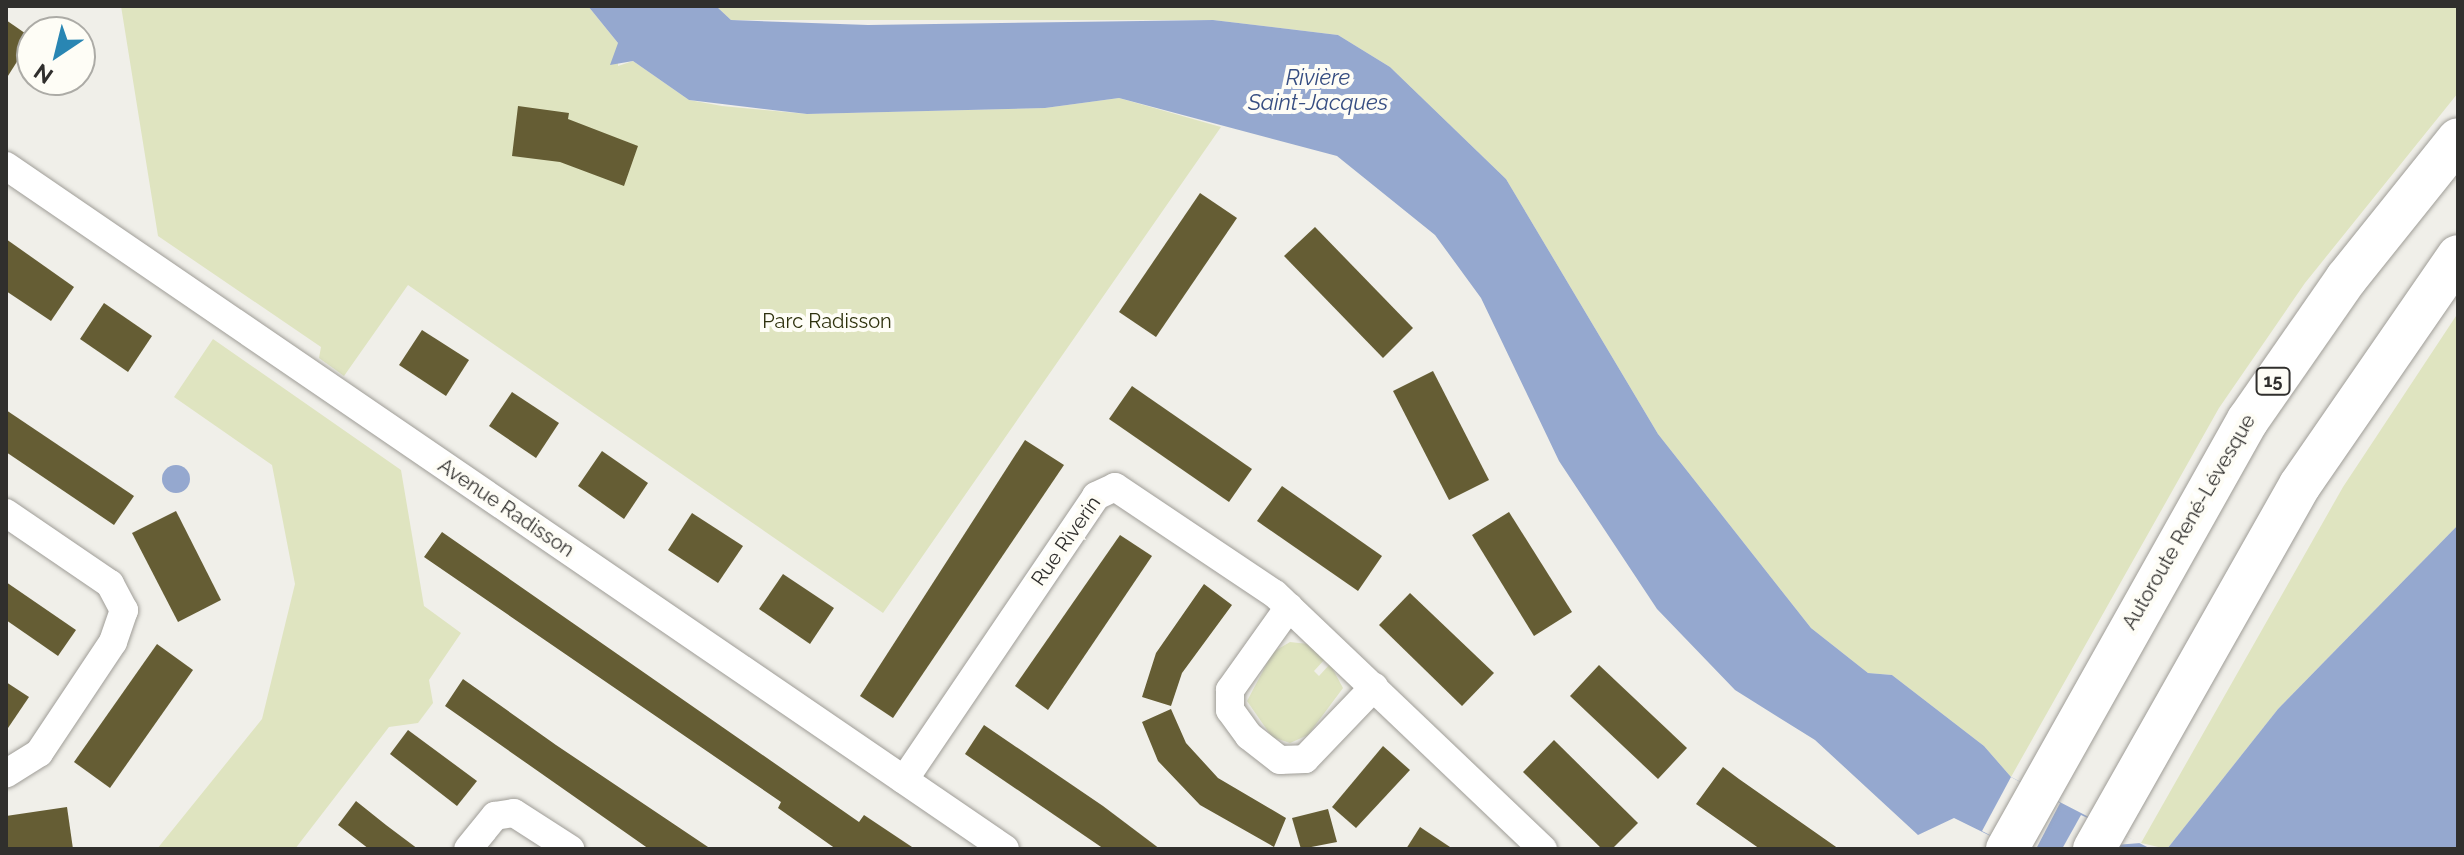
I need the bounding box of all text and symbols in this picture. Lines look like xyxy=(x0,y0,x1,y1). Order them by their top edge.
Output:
north arrow xyxy=(16,16,96,96)
text: N xyxy=(29,59,58,89)
water label: Rivière Saint-Jacques xyxy=(1248,64,1388,116)
park label: Parc Radisson xyxy=(762,309,892,333)
road number: 15 xyxy=(2255,367,2291,395)
street label: Autoroute René-Lévesque xyxy=(2118,410,2260,634)
street label: Avenue Radisson xyxy=(433,454,579,562)
street label: Rue Riverin xyxy=(1026,492,1106,590)

